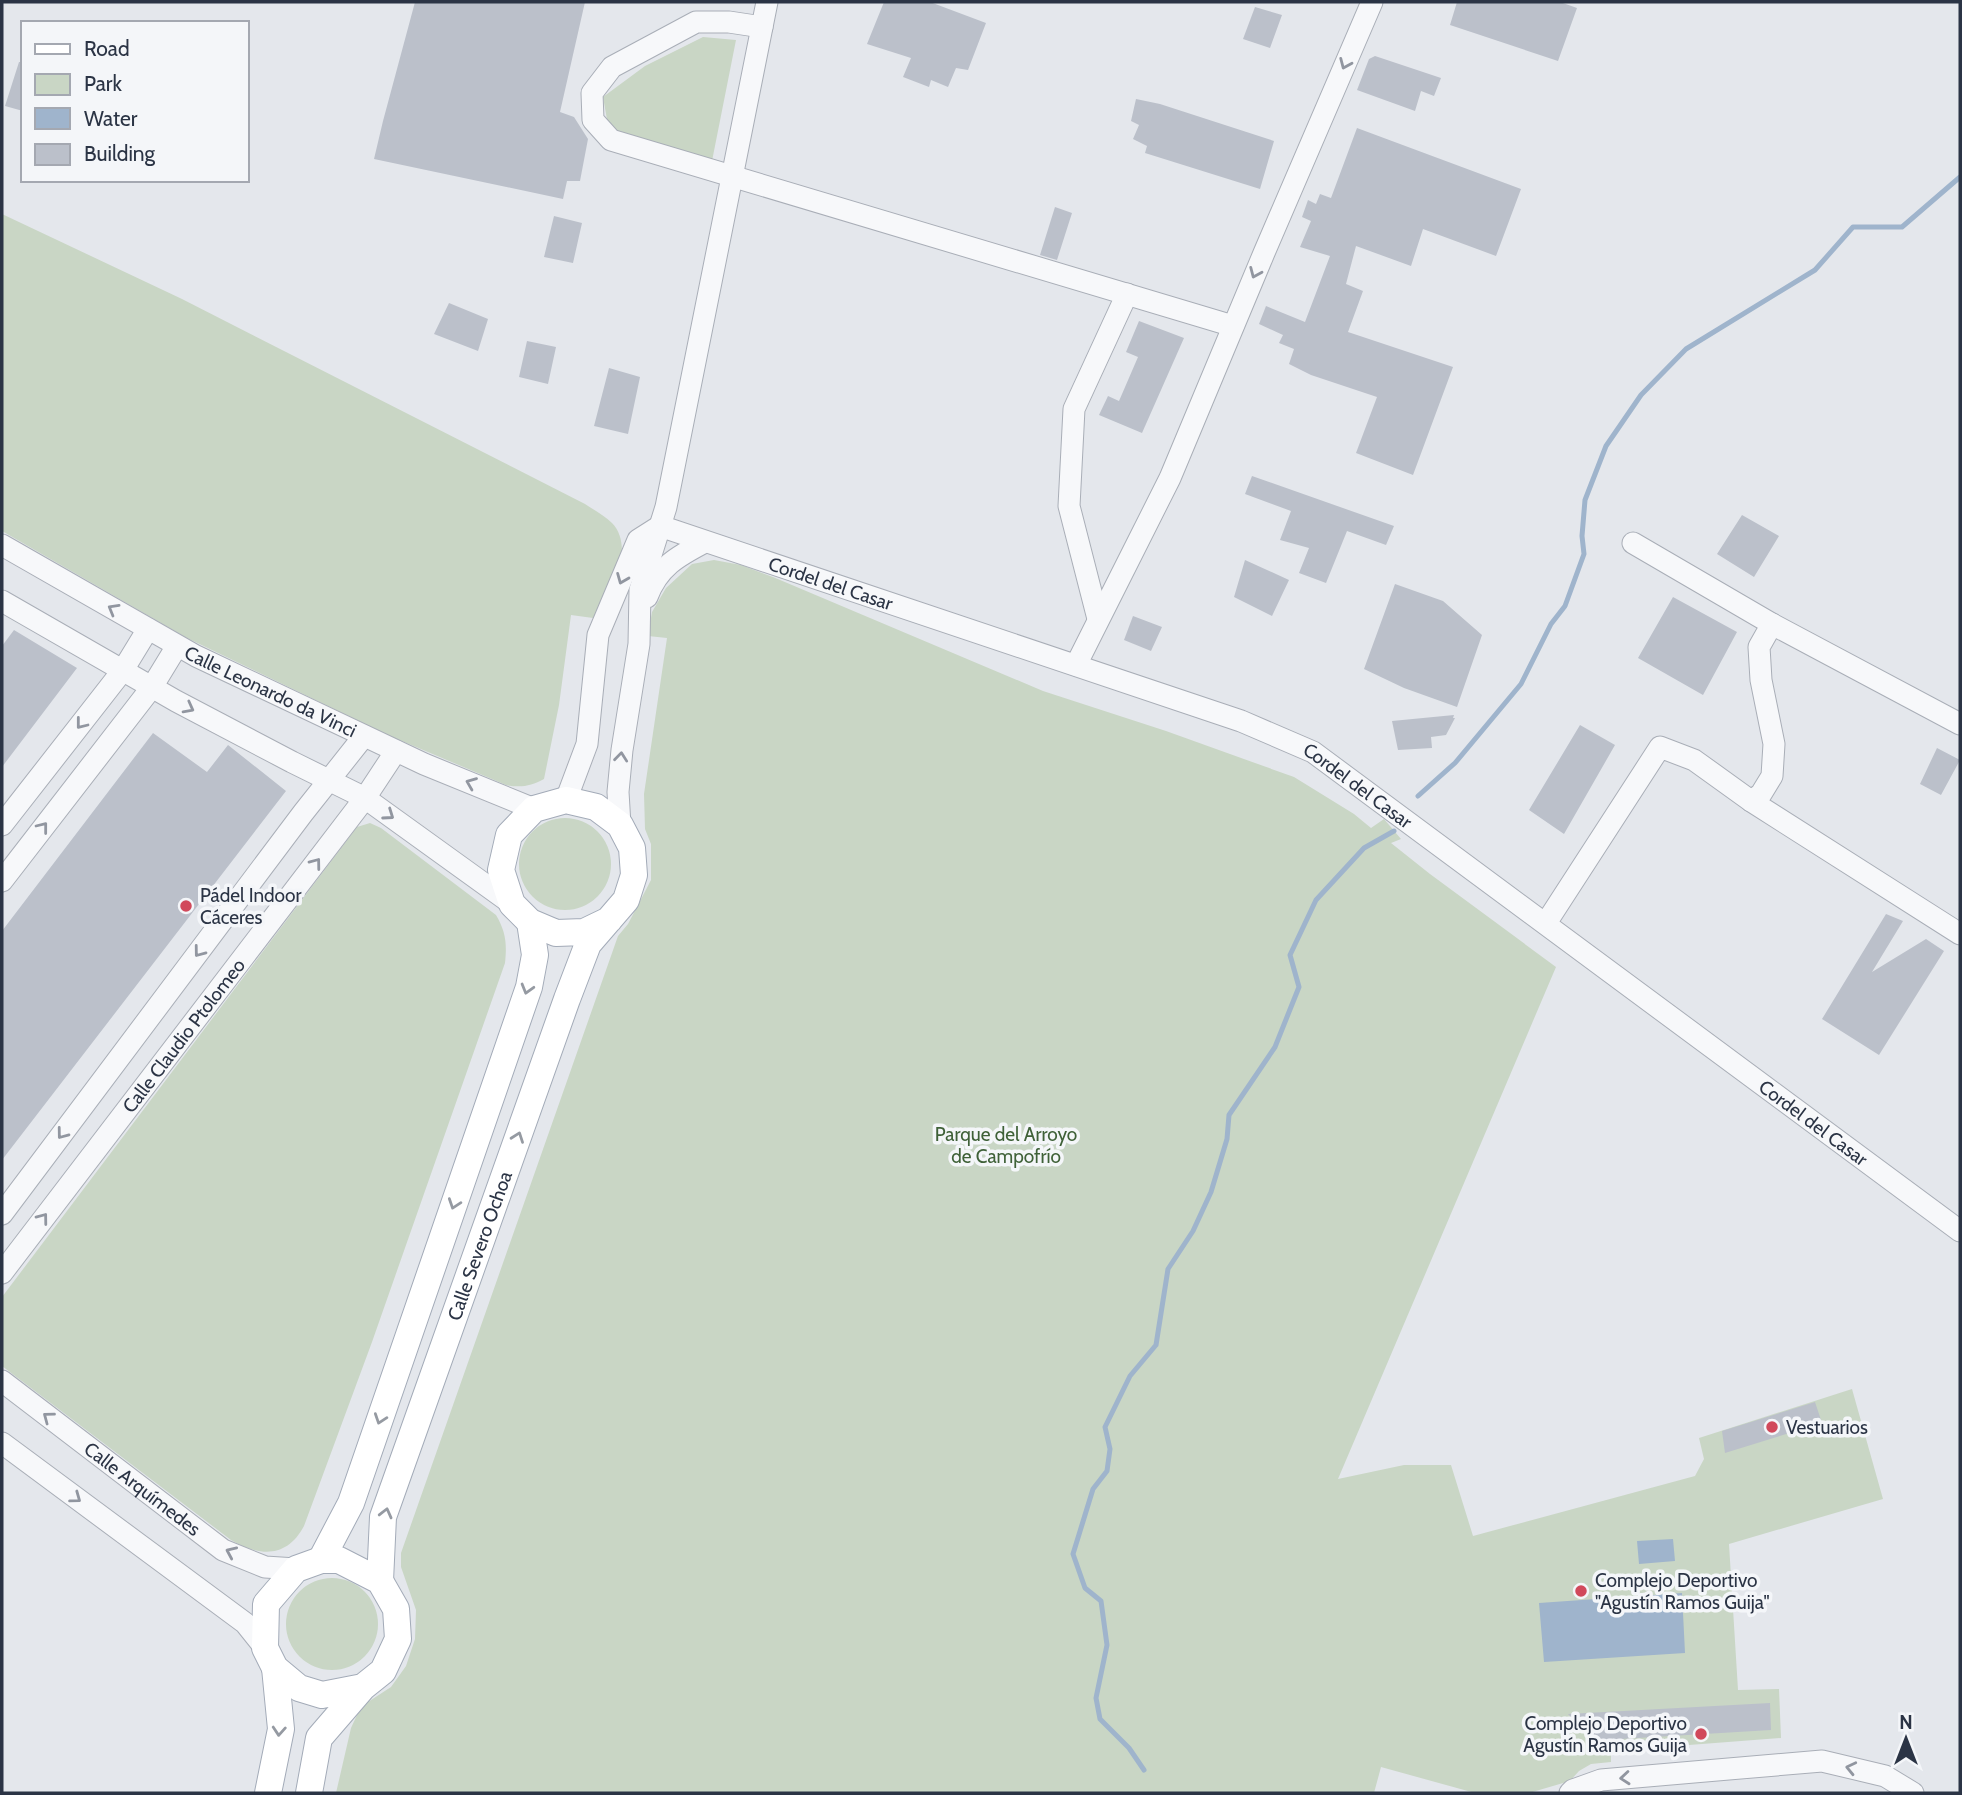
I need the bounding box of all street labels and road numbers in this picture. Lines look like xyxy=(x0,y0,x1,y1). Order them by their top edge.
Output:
street label: Cordel del Casar xyxy=(765,552,896,615)
street label: Calle Leonardo da Vinci xyxy=(180,641,360,742)
street label: Cordel del Casar xyxy=(1300,738,1416,833)
street label: Calle Claudio Ptolomeo xyxy=(118,954,250,1117)
street label: Cordel del Casar xyxy=(1754,1075,1872,1171)
street label: Calle Severo Ochoa xyxy=(443,1168,517,1324)
street label: Calle Arquímedes xyxy=(80,1437,205,1541)

